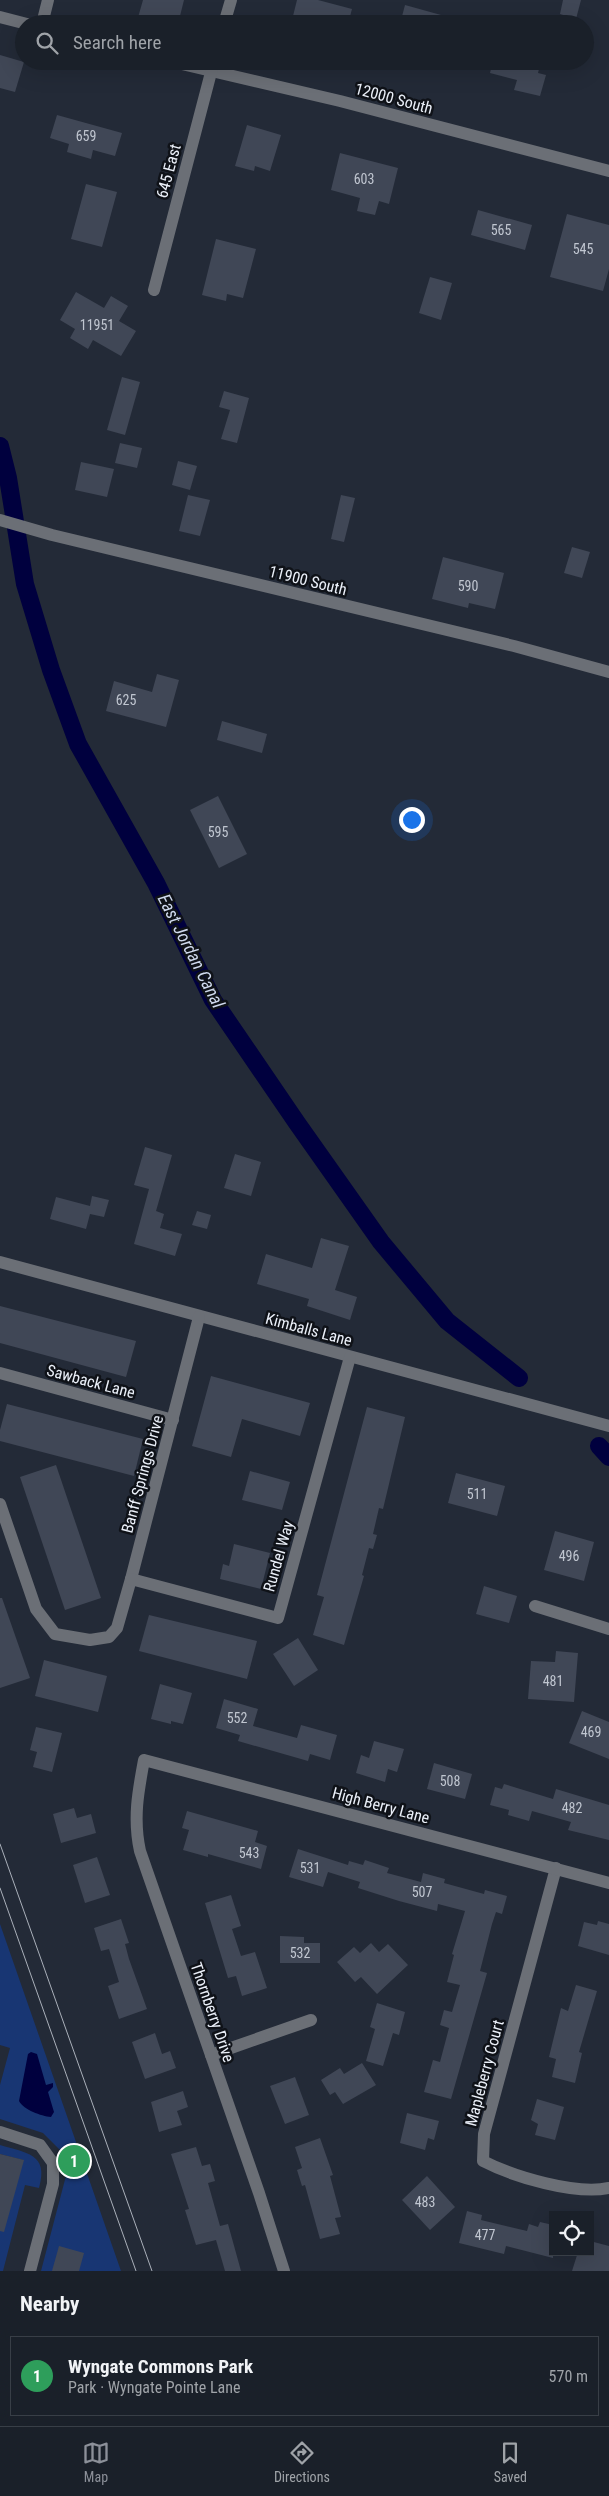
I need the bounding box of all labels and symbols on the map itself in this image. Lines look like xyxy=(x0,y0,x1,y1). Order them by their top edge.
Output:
street label: 12000 South xyxy=(353,79,435,118)
house number: 659 xyxy=(76,128,96,144)
street label: 645 East xyxy=(152,142,185,200)
house number: 603 xyxy=(354,171,374,187)
house number: 565 xyxy=(491,222,511,238)
house number: 545 xyxy=(573,241,593,257)
house number: 11951 xyxy=(80,317,114,333)
street label: 11900 South xyxy=(267,562,349,599)
house number: 590 xyxy=(458,578,478,594)
house number: 625 xyxy=(116,692,136,708)
your location xyxy=(399,807,425,833)
house number: 595 xyxy=(208,824,228,840)
water label: East Jordan Canal xyxy=(154,890,230,1012)
street label: Kimballs Lane xyxy=(264,1309,354,1350)
street label: Sawback Lane xyxy=(45,1361,137,1402)
street label: Banff Springs Drive xyxy=(118,1413,167,1535)
house number: 511 xyxy=(467,1486,487,1502)
street label: Rundel Way xyxy=(259,1518,298,1594)
house number: 496 xyxy=(559,1548,579,1564)
house number: 481 xyxy=(543,1673,563,1689)
house number: 552 xyxy=(227,1710,247,1726)
house number: 469 xyxy=(581,1724,601,1740)
house number: 508 xyxy=(440,1773,460,1789)
street label: High Berry Lane xyxy=(330,1783,432,1828)
house number: 482 xyxy=(562,1800,582,1816)
house number: 543 xyxy=(239,1845,259,1861)
house number: 531 xyxy=(300,1860,320,1876)
house number: 507 xyxy=(412,1884,432,1900)
house number: 532 xyxy=(290,1945,310,1961)
street label: Thornberry Drive xyxy=(187,1960,238,2065)
street label: Mapleberry Court xyxy=(461,2018,508,2128)
pin: 1 xyxy=(58,2142,90,2180)
house number: 483 xyxy=(415,2194,435,2210)
house number: 477 xyxy=(475,2227,495,2243)

